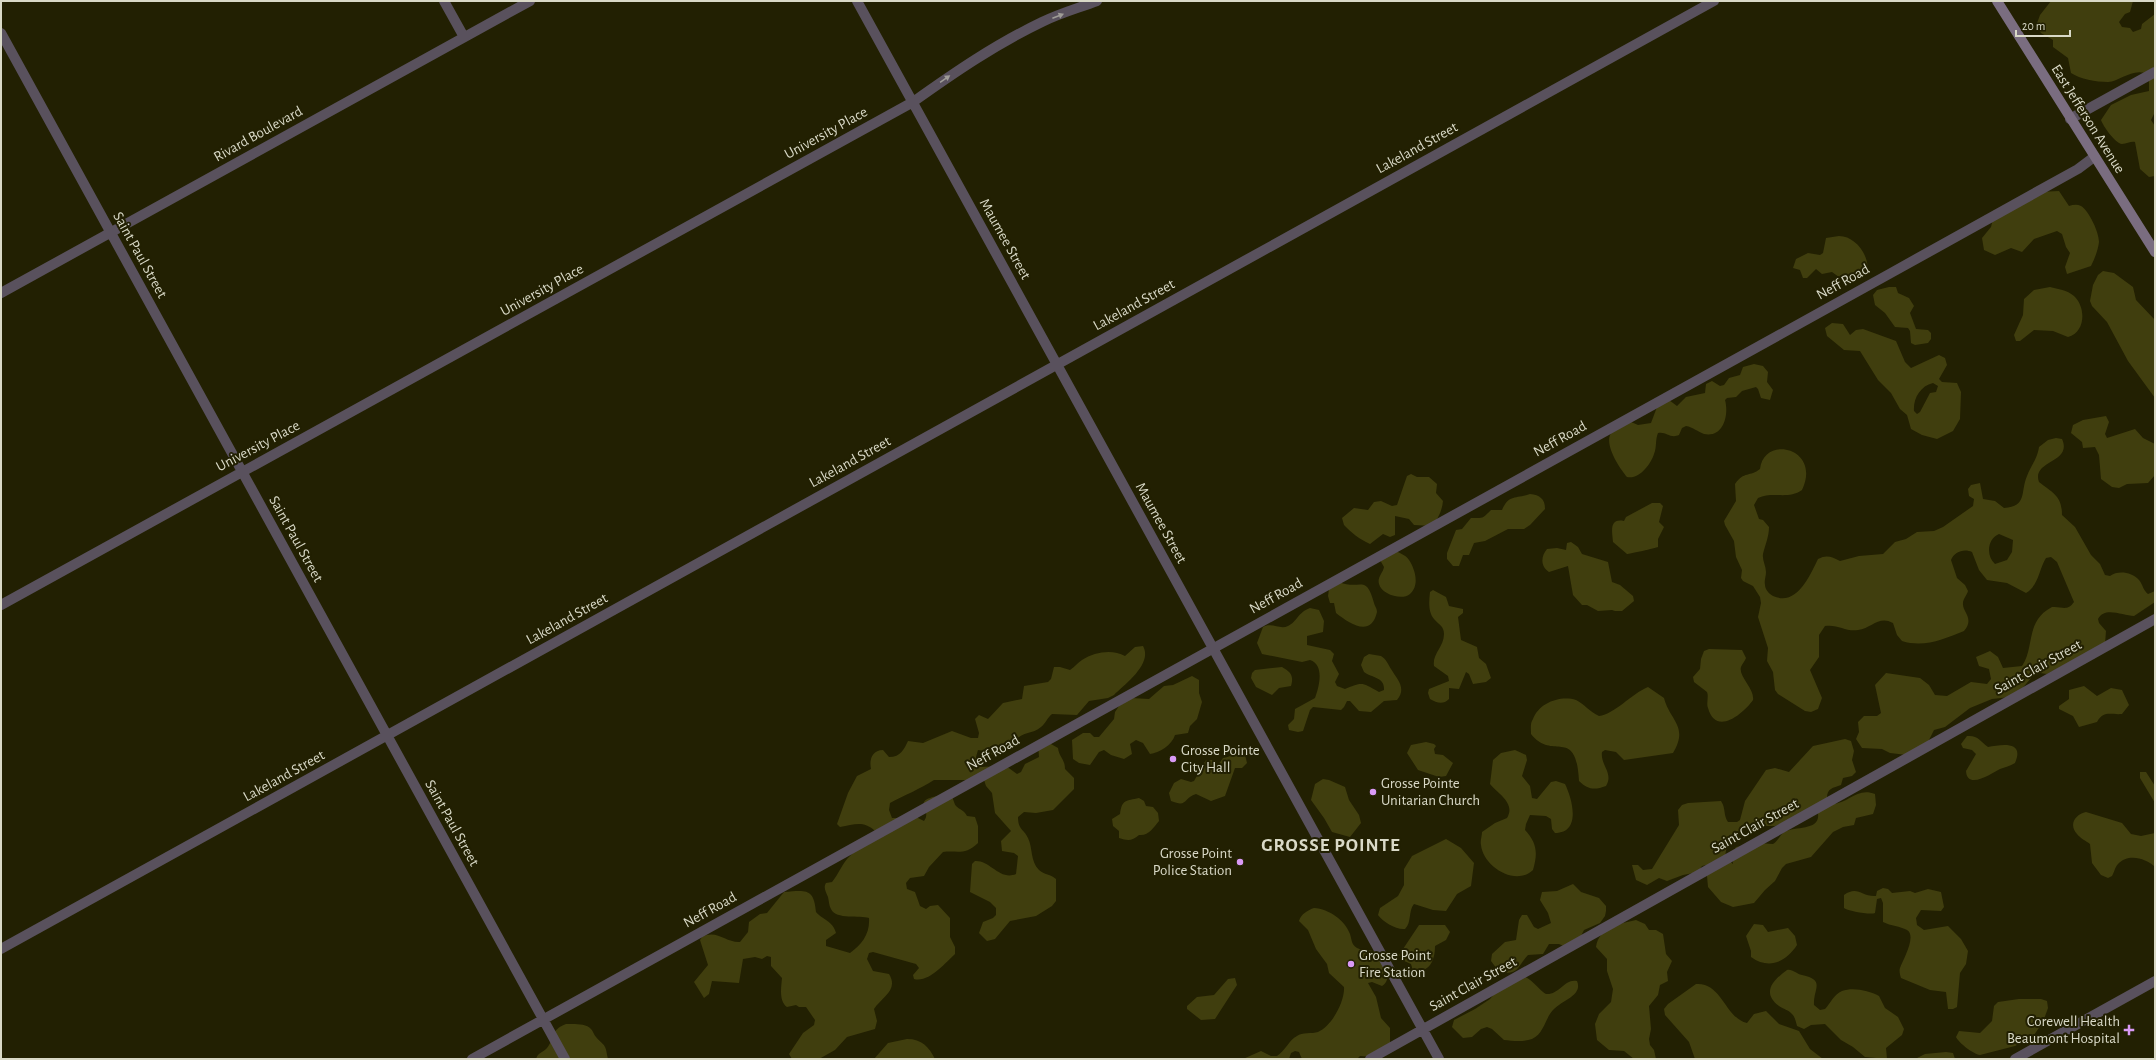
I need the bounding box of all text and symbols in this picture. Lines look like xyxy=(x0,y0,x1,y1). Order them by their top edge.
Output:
one-way arrow xyxy=(1052,12,1064,18)
scale bar xyxy=(2016,12,2070,38)
text: 20 m xyxy=(2022,20,2045,32)
street label: East Jefferson Avenue xyxy=(2048,62,2128,176)
one-way arrow xyxy=(939,75,950,84)
street label: Rivard Boulevard xyxy=(211,103,305,165)
street label: University Place xyxy=(782,104,870,162)
street label: Lakeland Street xyxy=(1374,119,1460,176)
street label: Maumee Street xyxy=(977,196,1033,282)
street label: Saint Paul Street xyxy=(110,209,170,301)
street label: University Place xyxy=(498,261,586,319)
street label: Neff Road xyxy=(1814,261,1872,303)
street label: Lakeland Street xyxy=(1091,276,1177,333)
street label: University Place xyxy=(214,418,302,474)
street label: Neff Road xyxy=(1531,418,1589,460)
street label: Lakeland Street xyxy=(807,433,893,490)
street label: Maumee Street xyxy=(1133,480,1189,566)
street label: Saint Paul Street xyxy=(266,493,326,585)
street label: Neff Road xyxy=(1247,575,1305,617)
street label: Lakeland Street xyxy=(524,590,610,647)
street label: Saint Clair Street xyxy=(1992,637,2084,697)
street label: Neff Road xyxy=(964,732,1022,774)
place label: Grosse Pointe City Hall xyxy=(1181,743,1260,775)
street label: Lakeland Street xyxy=(241,747,327,804)
marker: Grosse Pointe City Hall xyxy=(1168,754,1178,764)
place label: Grosse Pointe Unitarian Church xyxy=(1381,776,1480,808)
street label: Saint Paul Street xyxy=(422,777,482,869)
marker: Grosse Pointe Unitarian Church xyxy=(1368,787,1378,797)
street label: Saint Clair Street xyxy=(1709,796,1801,856)
district label: GROSSE POINTE xyxy=(1261,836,1401,855)
place label: Grosse Point Police Station xyxy=(1153,846,1232,878)
marker: Grosse Point Police Station xyxy=(1235,857,1245,867)
street label: Neff Road xyxy=(681,889,739,931)
place label: Grosse Point Fire Station xyxy=(1359,948,1431,980)
street label: Saint Clair Street xyxy=(1427,954,1519,1014)
marker: Grosse Point Fire Station xyxy=(1346,959,1356,969)
place label: Corewell Health Beaumont Hospital xyxy=(2007,1014,2120,1046)
marker: Corewell Health Beaumont Hospital xyxy=(2123,1024,2135,1036)

